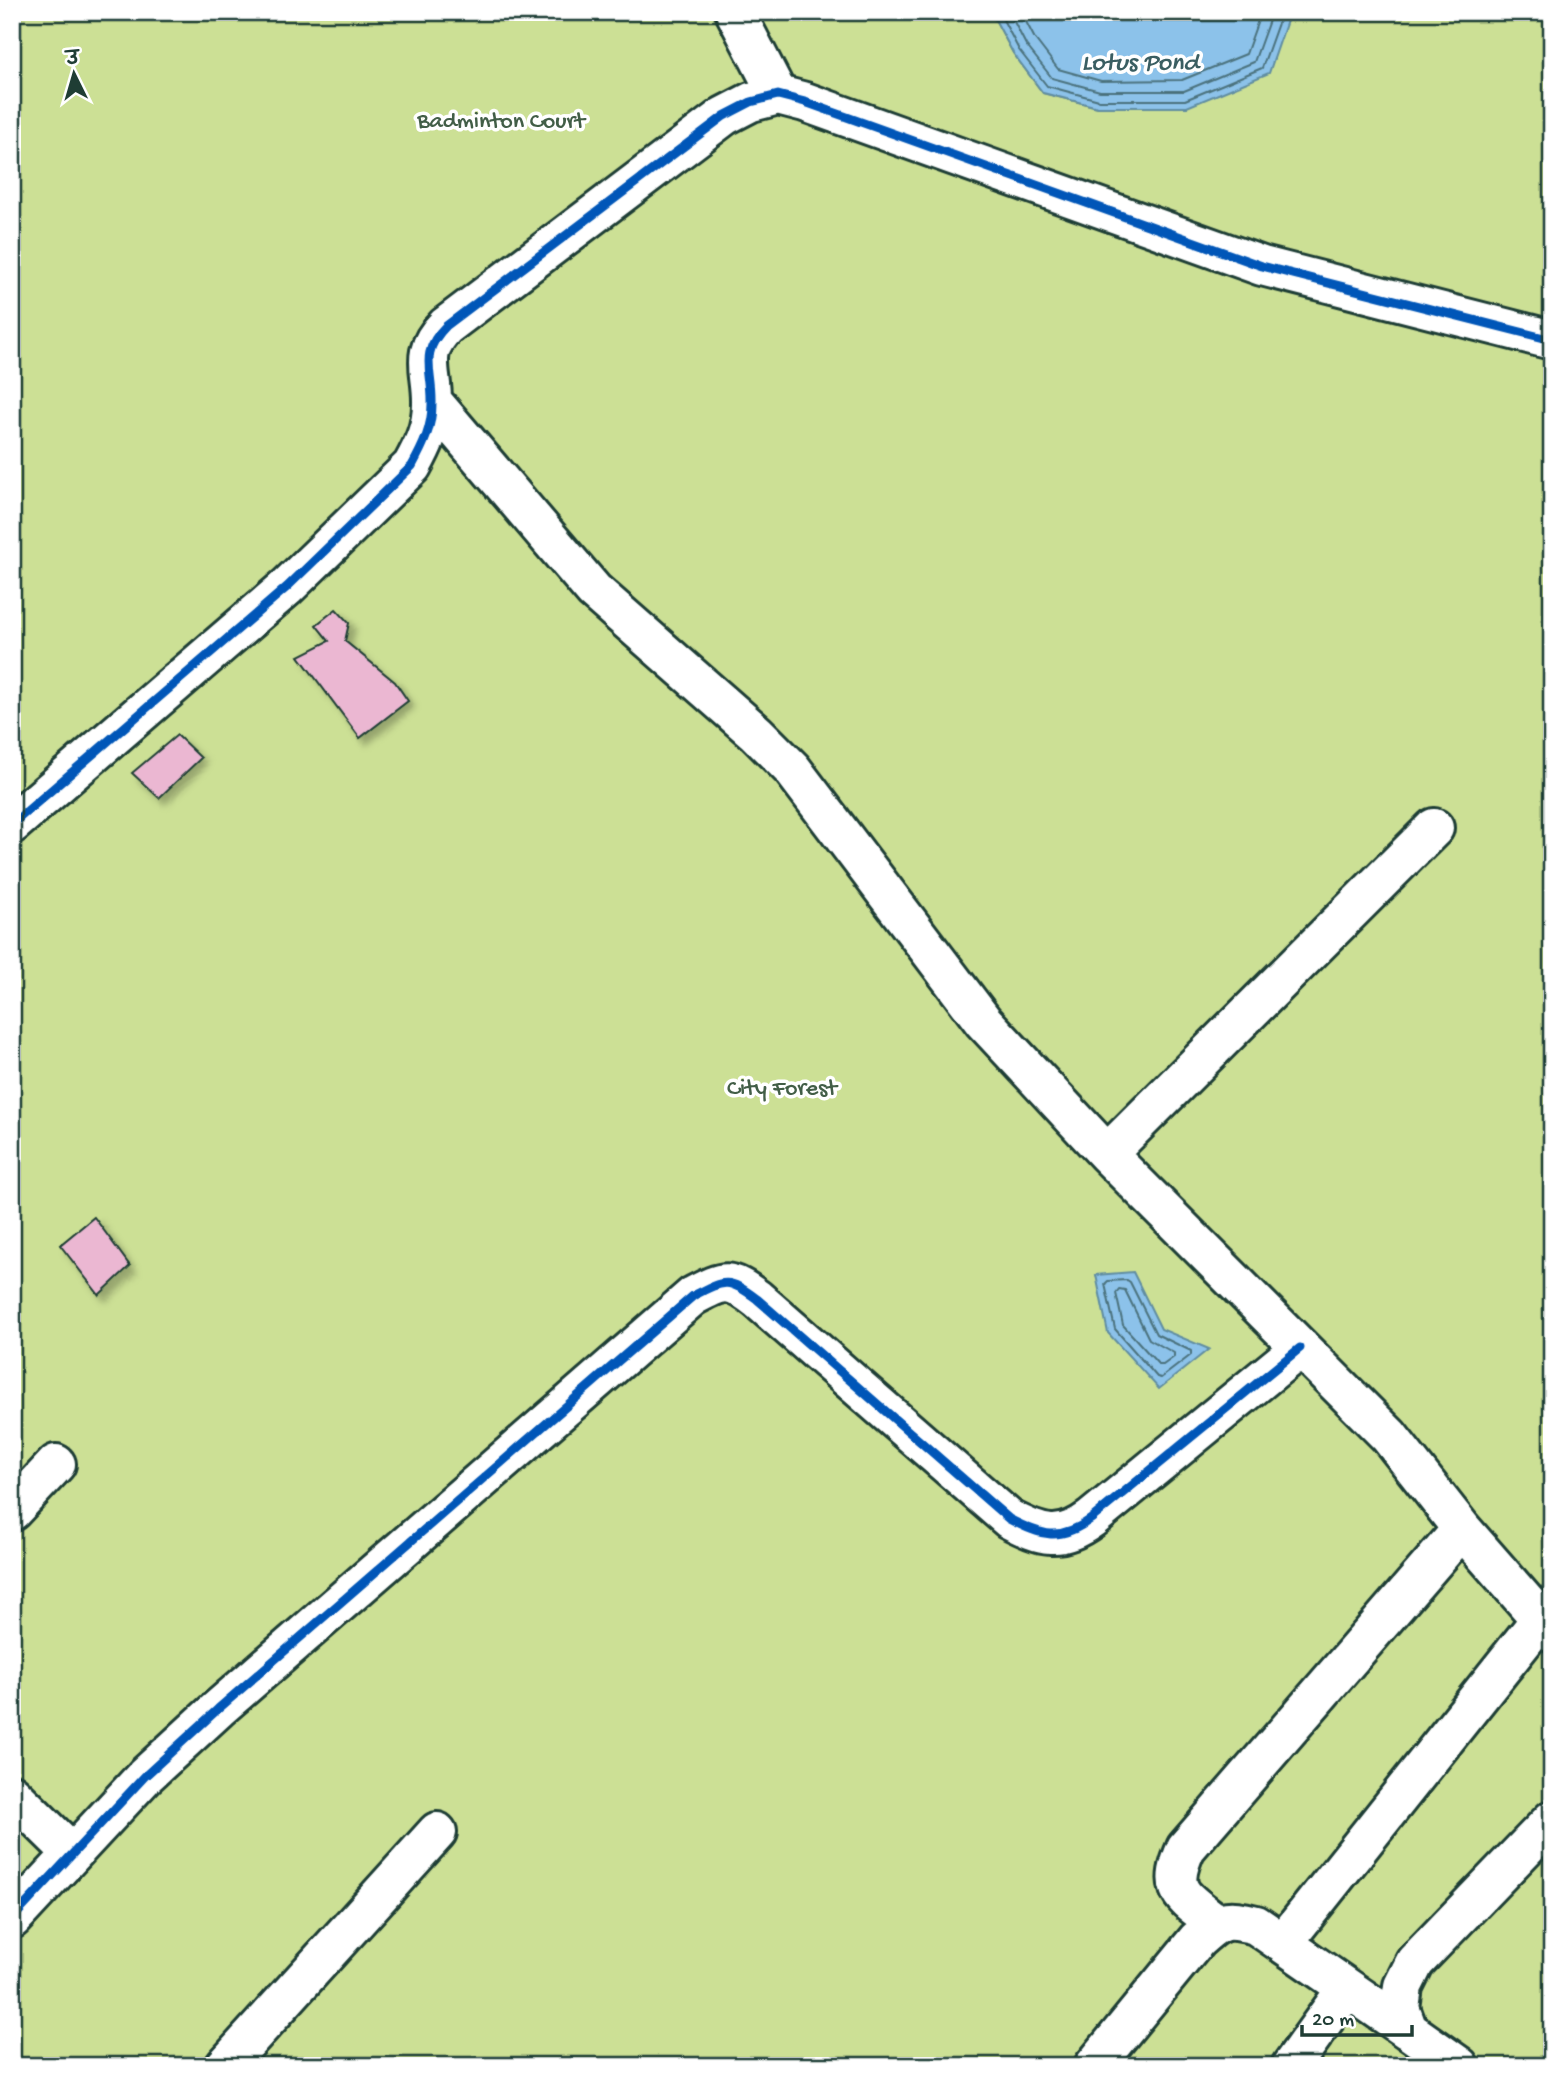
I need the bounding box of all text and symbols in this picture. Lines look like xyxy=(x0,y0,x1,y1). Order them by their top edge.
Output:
north arrow xyxy=(38,38,108,108)
text: उ xyxy=(64,48,82,73)
water label: Lotus Pond xyxy=(1082,49,1201,80)
park label: Badminton Court xyxy=(416,108,587,137)
park label: City Forest xyxy=(727,1075,839,1104)
scale bar xyxy=(1302,1994,1412,2038)
text: 20 m xyxy=(1312,2009,1354,2034)

